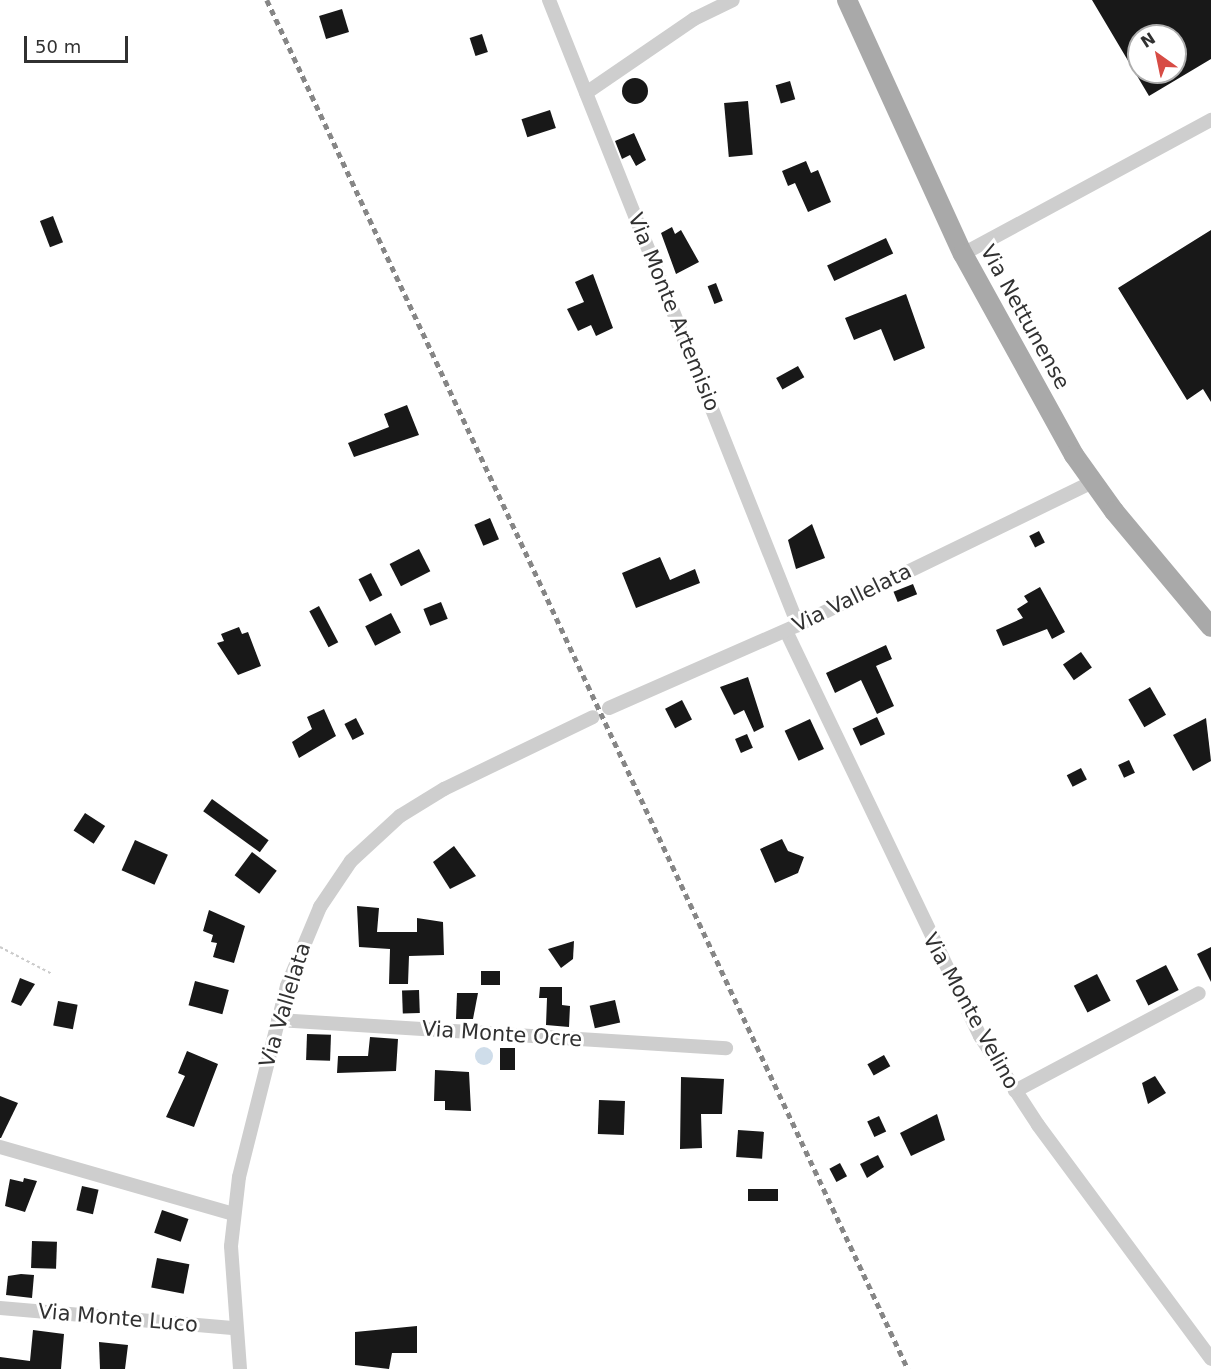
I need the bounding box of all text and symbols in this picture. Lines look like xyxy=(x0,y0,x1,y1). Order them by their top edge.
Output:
scale bar xyxy=(27,24,130,62)
north arrow xyxy=(1127,24,1187,84)
text: N xyxy=(1137,29,1159,52)
text: 50 m xyxy=(35,36,81,57)
street label: Via Monte Artemisio xyxy=(623,209,725,415)
street label: Via Nettunense xyxy=(975,240,1075,394)
street label: Via Vallelata xyxy=(788,558,916,638)
street label: Via Monte Velino xyxy=(918,928,1024,1094)
street label: Via Vallelata xyxy=(254,939,316,1071)
street label: Via Monte Ocre xyxy=(421,1016,583,1052)
street label: Via Monte Luco xyxy=(37,1298,199,1338)

